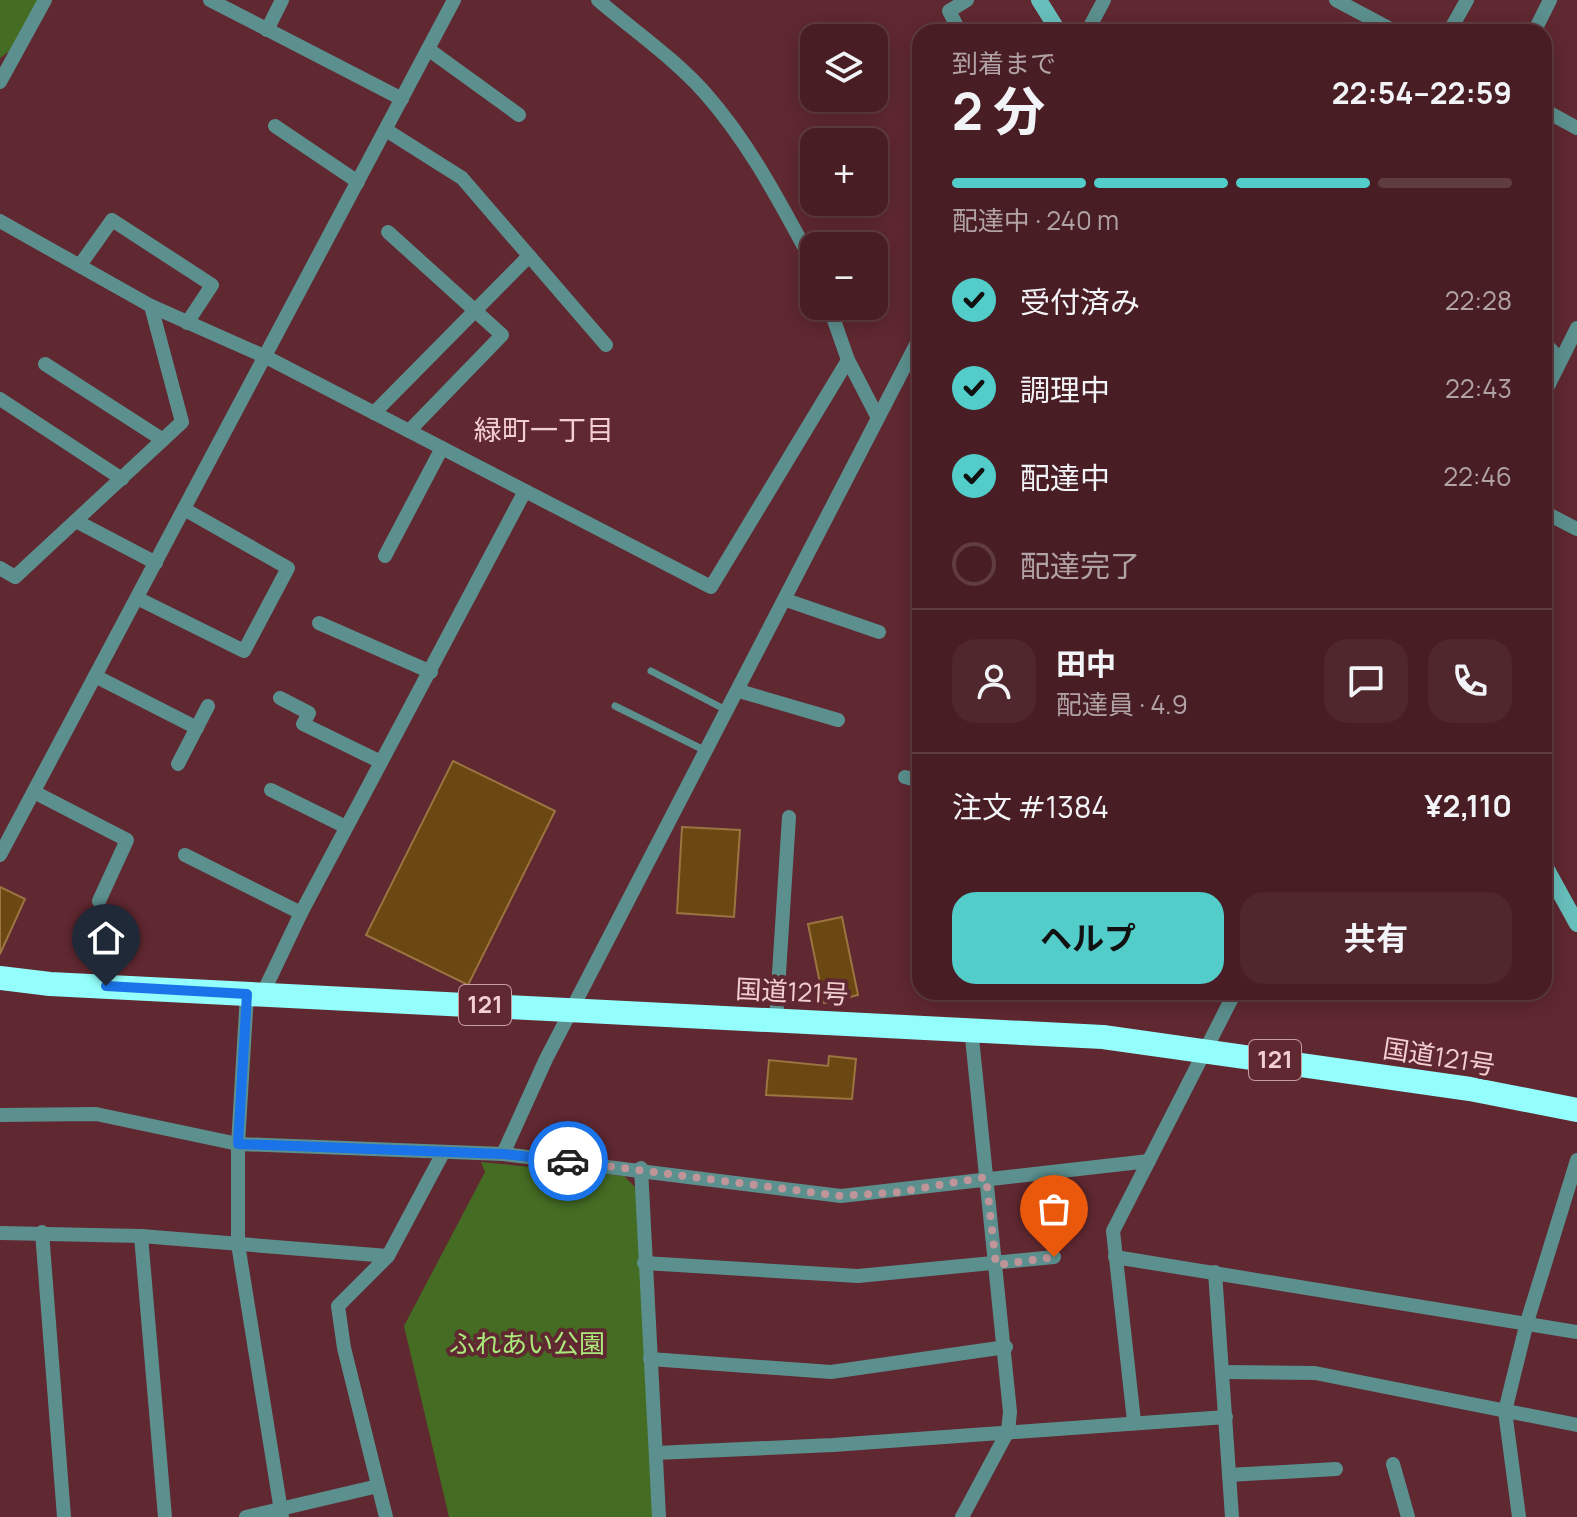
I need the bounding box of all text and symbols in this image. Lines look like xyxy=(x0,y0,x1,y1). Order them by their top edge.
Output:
map controls xyxy=(800,24,888,320)
button: layers xyxy=(800,24,888,112)
text: 到着まで xyxy=(952,45,1056,81)
text: 22:54–22:59 xyxy=(1332,72,1512,113)
text: 2 分 xyxy=(952,75,1045,146)
button: + xyxy=(800,128,888,216)
text: 配達中 · 240 m xyxy=(952,202,1119,238)
button: − xyxy=(800,232,888,320)
icon: check xyxy=(952,278,996,322)
text: 受付済み xyxy=(1020,281,1140,322)
text: 22:28 xyxy=(1445,282,1512,318)
icon: check xyxy=(952,366,996,410)
text: 調理中 xyxy=(1020,369,1110,410)
text: 22:43 xyxy=(1445,370,1512,406)
district label: 緑町一丁目 xyxy=(474,410,614,448)
icon: check xyxy=(952,454,996,498)
text: 配達中 xyxy=(1020,457,1110,498)
text: 22:46 xyxy=(1443,458,1512,494)
text: 配達完了 xyxy=(1020,545,1140,586)
button: person xyxy=(952,639,1036,723)
button: chat xyxy=(1324,639,1408,723)
button: phone xyxy=(1428,639,1512,723)
text: 田中 xyxy=(1056,643,1116,684)
text: 配達員 · 4.9 xyxy=(1056,686,1188,722)
text: ¥2,110 xyxy=(1424,785,1512,826)
text: 注文 #1384 xyxy=(952,786,1109,827)
button: ヘルプ xyxy=(952,892,1224,984)
button: 共有 xyxy=(1240,892,1512,984)
pin xyxy=(72,904,140,986)
icon: home xyxy=(84,916,128,960)
street label: 国道121号 xyxy=(735,970,849,1012)
road number: 121 xyxy=(459,985,511,1025)
street label: 国道121号 xyxy=(1380,1029,1498,1083)
road number: 121 xyxy=(1249,1040,1301,1080)
courier xyxy=(528,1121,608,1201)
icon: car xyxy=(546,1139,590,1183)
pin xyxy=(1020,1175,1088,1257)
icon: bag xyxy=(1032,1187,1076,1231)
park label: ふれあい公園 xyxy=(449,1325,605,1361)

